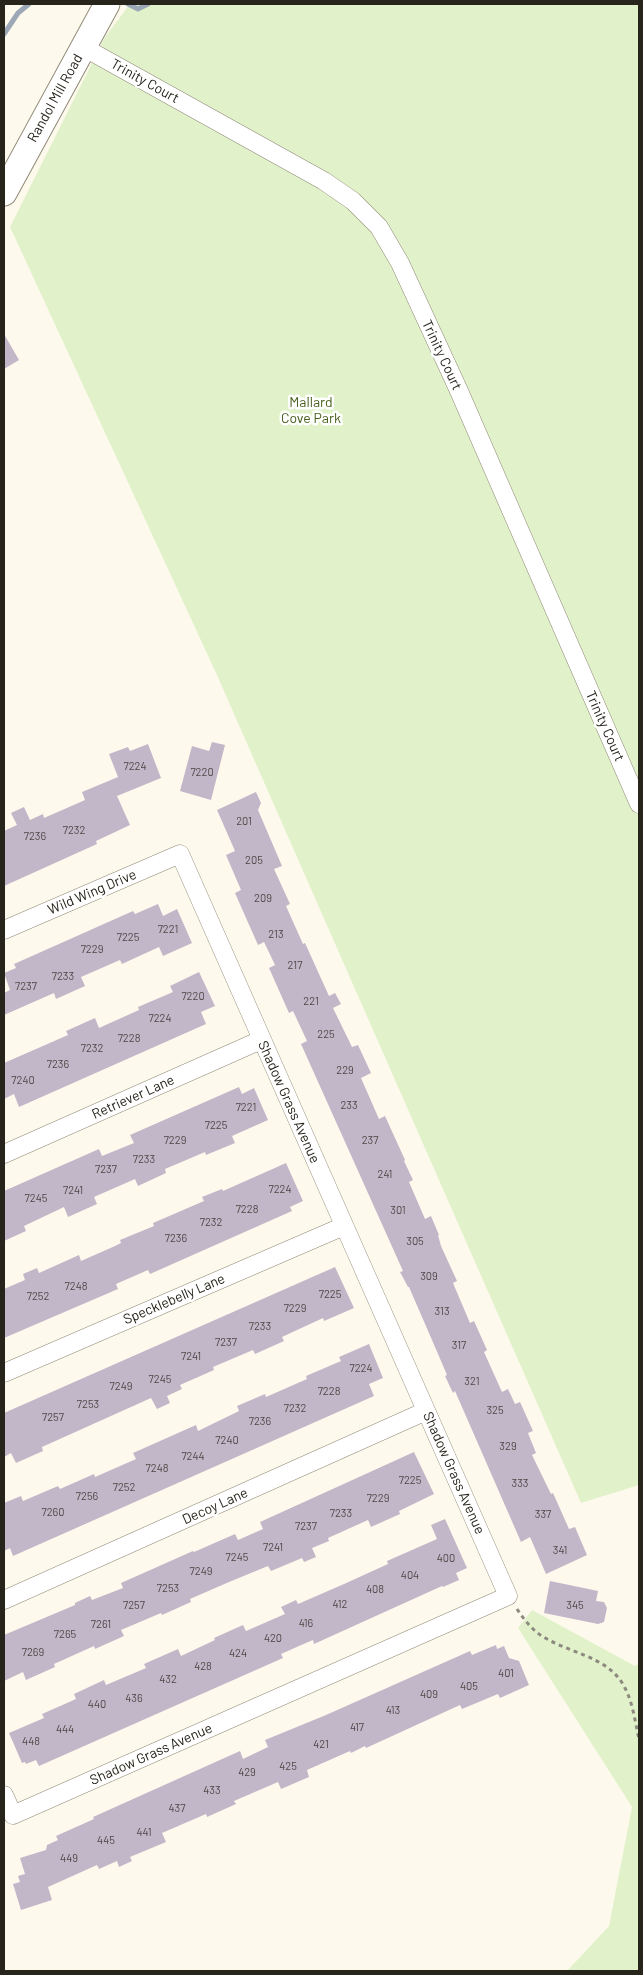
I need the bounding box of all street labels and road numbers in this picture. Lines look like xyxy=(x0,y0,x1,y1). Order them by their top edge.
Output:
street label: Randol Mill Road xyxy=(24,51,86,145)
street label: Trinity Court xyxy=(108,55,182,107)
street label: Trinity Court xyxy=(418,317,466,393)
street label: Trinity Court xyxy=(582,688,628,764)
street label: Wild Wing Drive xyxy=(45,866,139,918)
street label: Shadow Grass Avenue xyxy=(254,1038,324,1166)
street label: Retriever Lane xyxy=(89,1071,177,1123)
street label: Specklebelly Lane xyxy=(121,1270,227,1328)
street label: Shadow Grass Avenue xyxy=(419,1409,489,1537)
street label: Decoy Lane xyxy=(180,1484,250,1528)
street label: Shadow Grass Avenue xyxy=(87,1719,215,1789)

